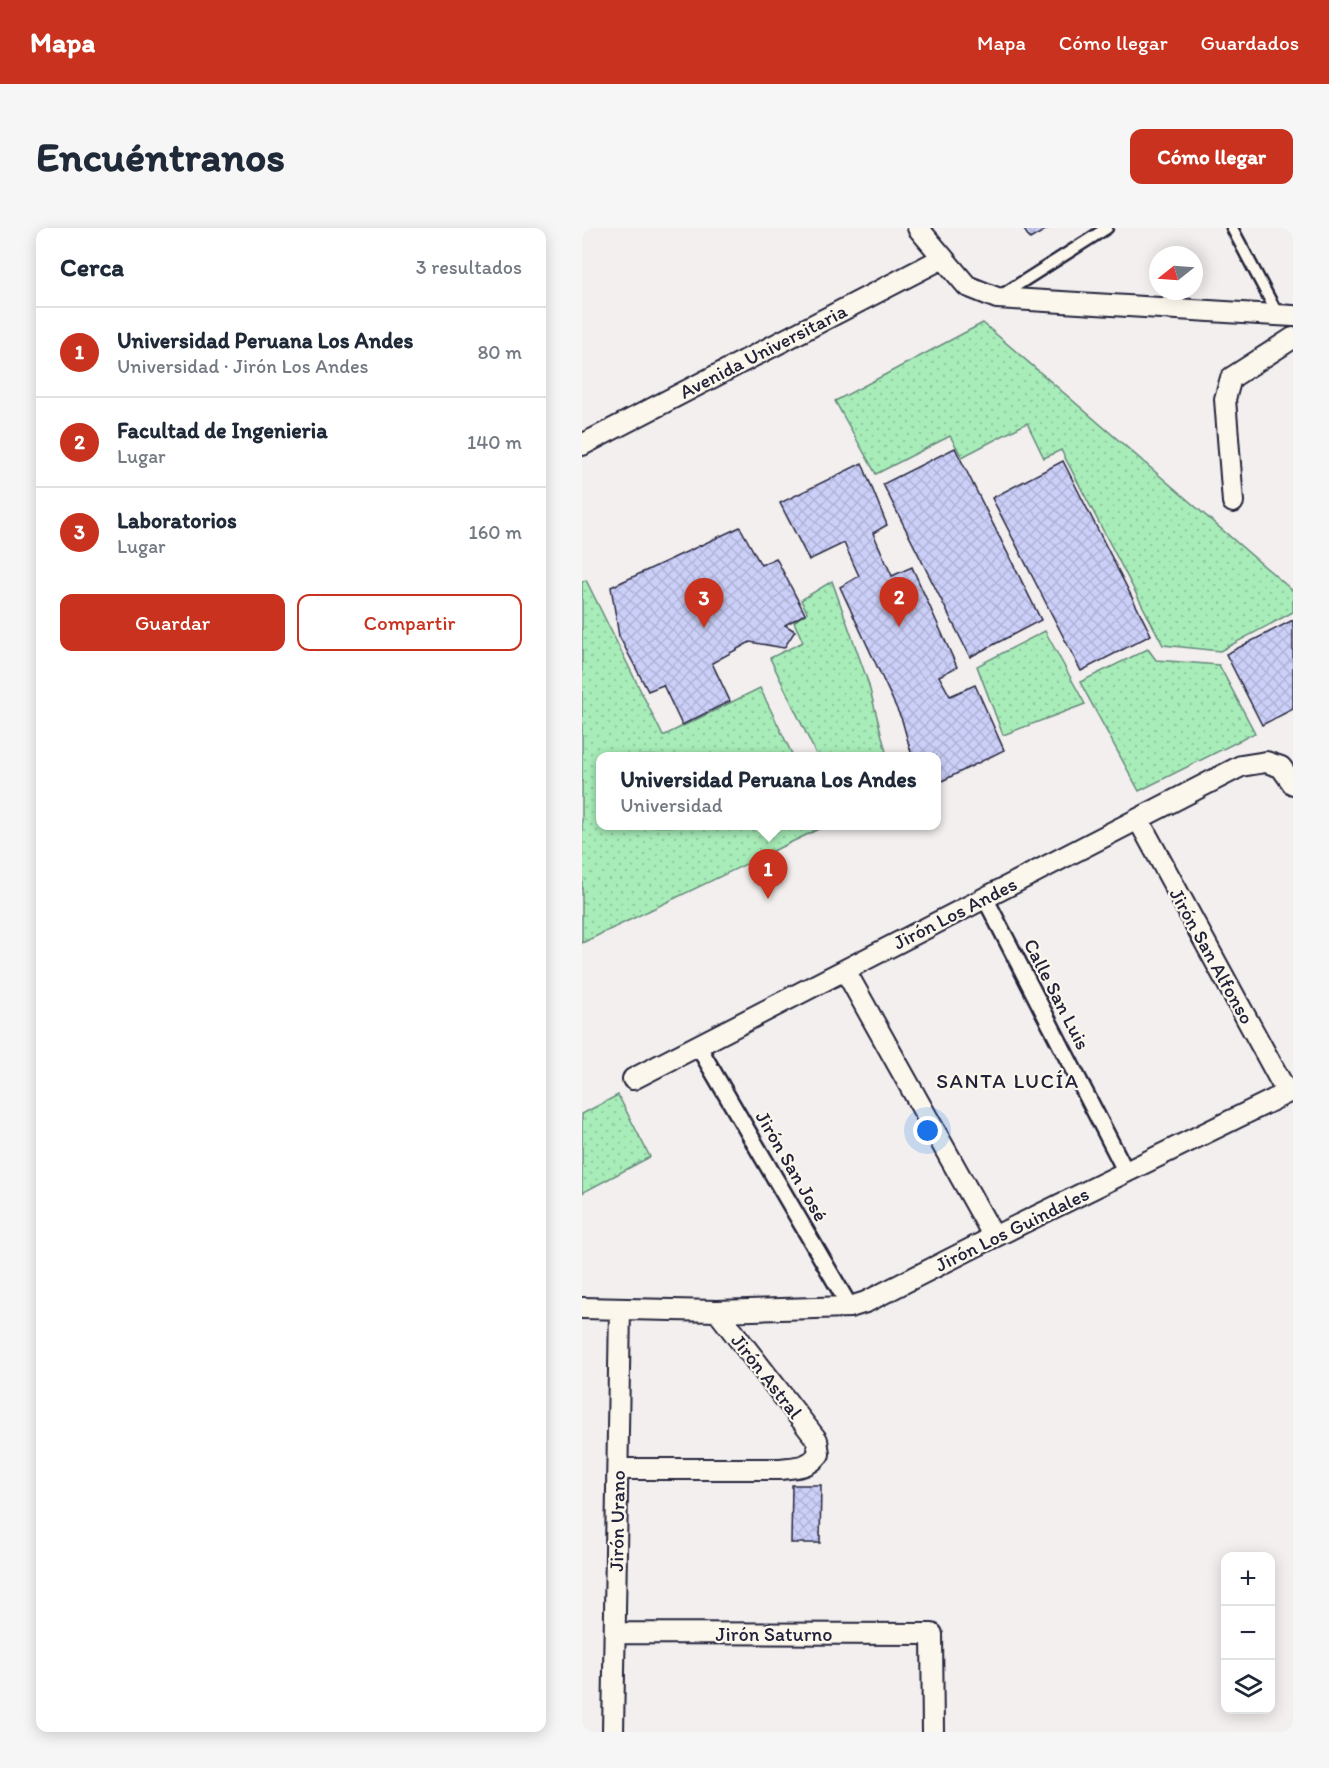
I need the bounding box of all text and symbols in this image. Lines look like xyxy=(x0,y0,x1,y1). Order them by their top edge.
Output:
text: Mapa xyxy=(30,25,95,59)
text: Mapa xyxy=(977,30,1026,55)
text: Cómo llegar xyxy=(1059,30,1168,55)
text: Guardados xyxy=(1201,30,1299,55)
button: Cómo llegar xyxy=(1130,129,1293,184)
text: Encuéntranos xyxy=(36,131,285,182)
north arrow xyxy=(1149,246,1203,300)
text: Cerca xyxy=(60,251,124,283)
text: 3 resultados xyxy=(416,255,522,279)
street label: Avenida Universitaria xyxy=(675,298,851,404)
text: Universidad Peruana Los Andes xyxy=(117,327,413,354)
text: 1 xyxy=(75,340,84,364)
text: 80 m xyxy=(477,340,522,364)
text: Universidad · Jirón Los Andes xyxy=(117,354,369,378)
text: Facultad de Ingenieria xyxy=(117,417,328,444)
text: 2 xyxy=(74,430,85,454)
text: 140 m xyxy=(467,430,522,454)
text: Lugar xyxy=(117,444,166,468)
text: Laboratorios xyxy=(117,507,237,534)
text: 3 xyxy=(74,520,85,544)
text: 160 m xyxy=(469,520,522,544)
text: Lugar xyxy=(117,534,166,558)
pin: 3 xyxy=(684,578,724,628)
pin: 2 xyxy=(880,578,918,627)
button: Guardar xyxy=(60,594,285,651)
button: Compartir xyxy=(297,594,522,651)
popup xyxy=(596,752,941,830)
text: Universidad Peruana Los Andes xyxy=(620,766,917,793)
text: Universidad xyxy=(620,793,723,817)
pin: 1 xyxy=(748,850,788,899)
street label: Jirón Los Andes xyxy=(889,872,1021,954)
street label: Jirón San Alfonso xyxy=(1165,884,1259,1028)
street label: Calle San Luis xyxy=(1019,935,1095,1054)
district label: SANTA LUCÍA xyxy=(936,1068,1080,1093)
street label: Jirón San José xyxy=(751,1106,833,1226)
your location xyxy=(913,1116,942,1145)
street label: Jirón Los Guindales xyxy=(931,1181,1093,1277)
street label: Jirón Astral xyxy=(726,1329,808,1424)
street label: Jirón Urano xyxy=(604,1470,630,1572)
map controls xyxy=(1221,1552,1275,1714)
button: + xyxy=(1221,1552,1275,1606)
button: − xyxy=(1221,1606,1275,1660)
street label: Jirón Saturno xyxy=(716,1622,832,1646)
button: layers xyxy=(1221,1660,1275,1714)

